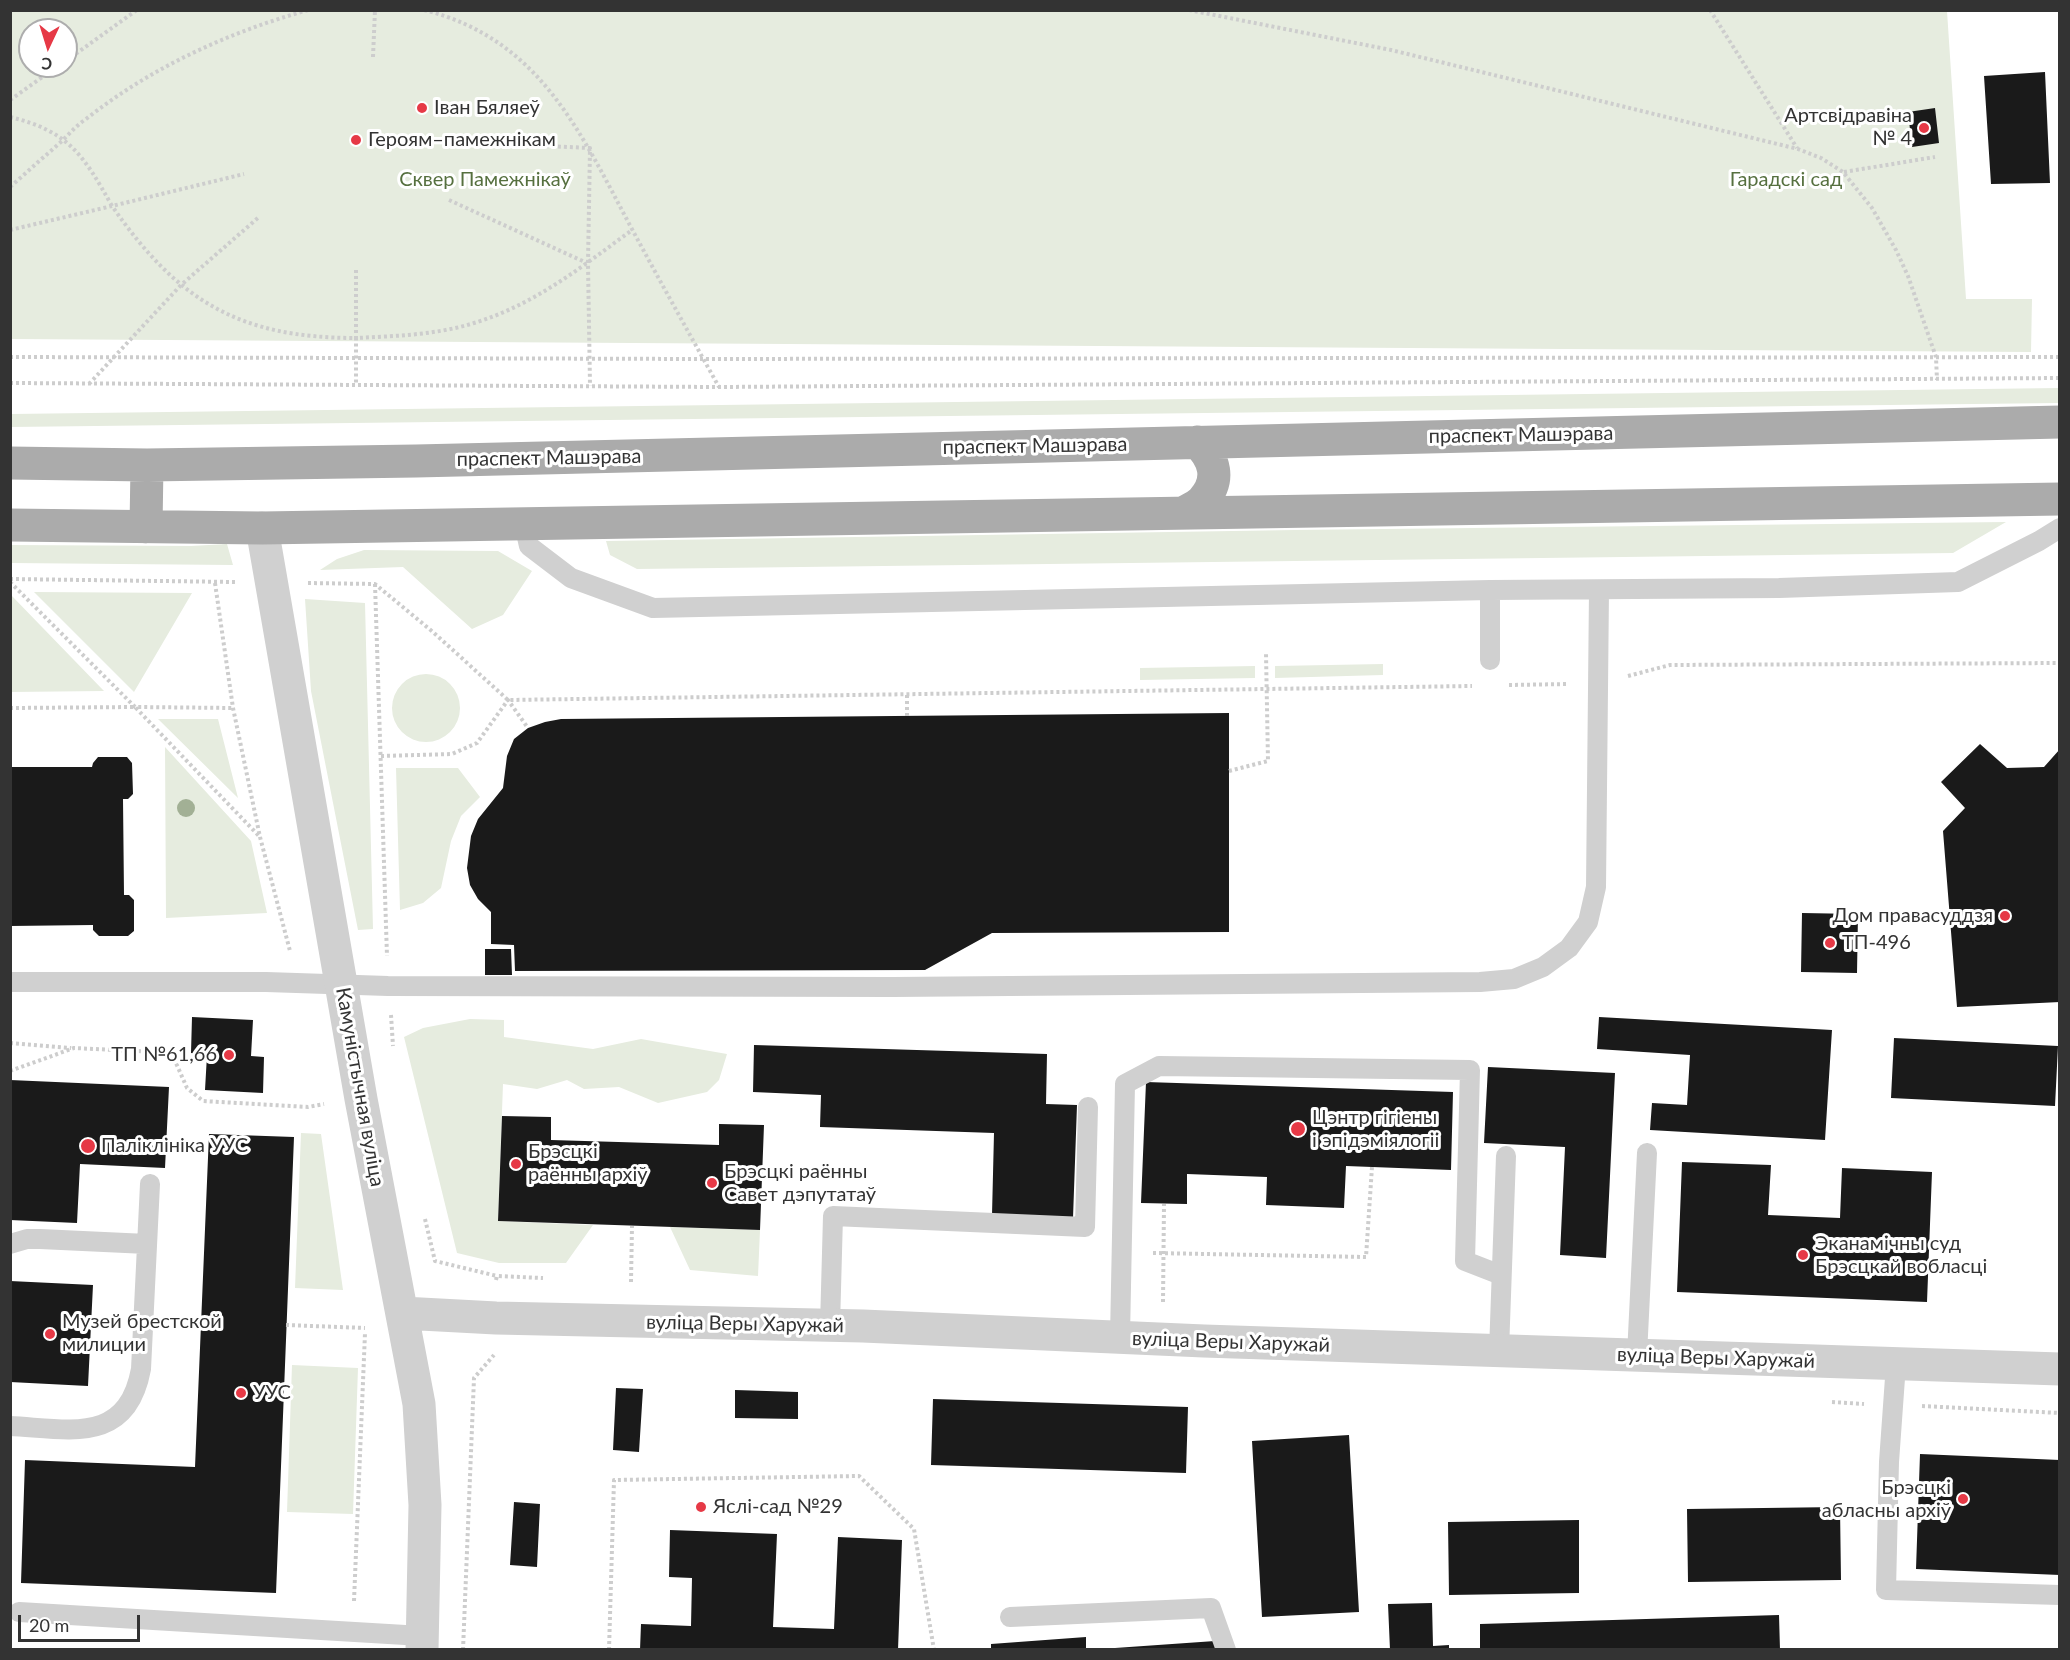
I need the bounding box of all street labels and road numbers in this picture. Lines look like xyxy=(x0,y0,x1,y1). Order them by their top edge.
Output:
street label: праспект Машэрава xyxy=(1428,421,1614,449)
street label: праспект Машэрава xyxy=(942,432,1128,460)
street label: праспект Машэрава xyxy=(456,444,642,472)
street label: Камуністычная вуліца xyxy=(331,986,389,1188)
street label: вуліца Веры Харужай xyxy=(646,1310,844,1338)
street label: вуліца Веры Харужай xyxy=(1132,1327,1330,1357)
street label: вуліца Веры Харужай xyxy=(1617,1343,1815,1373)

